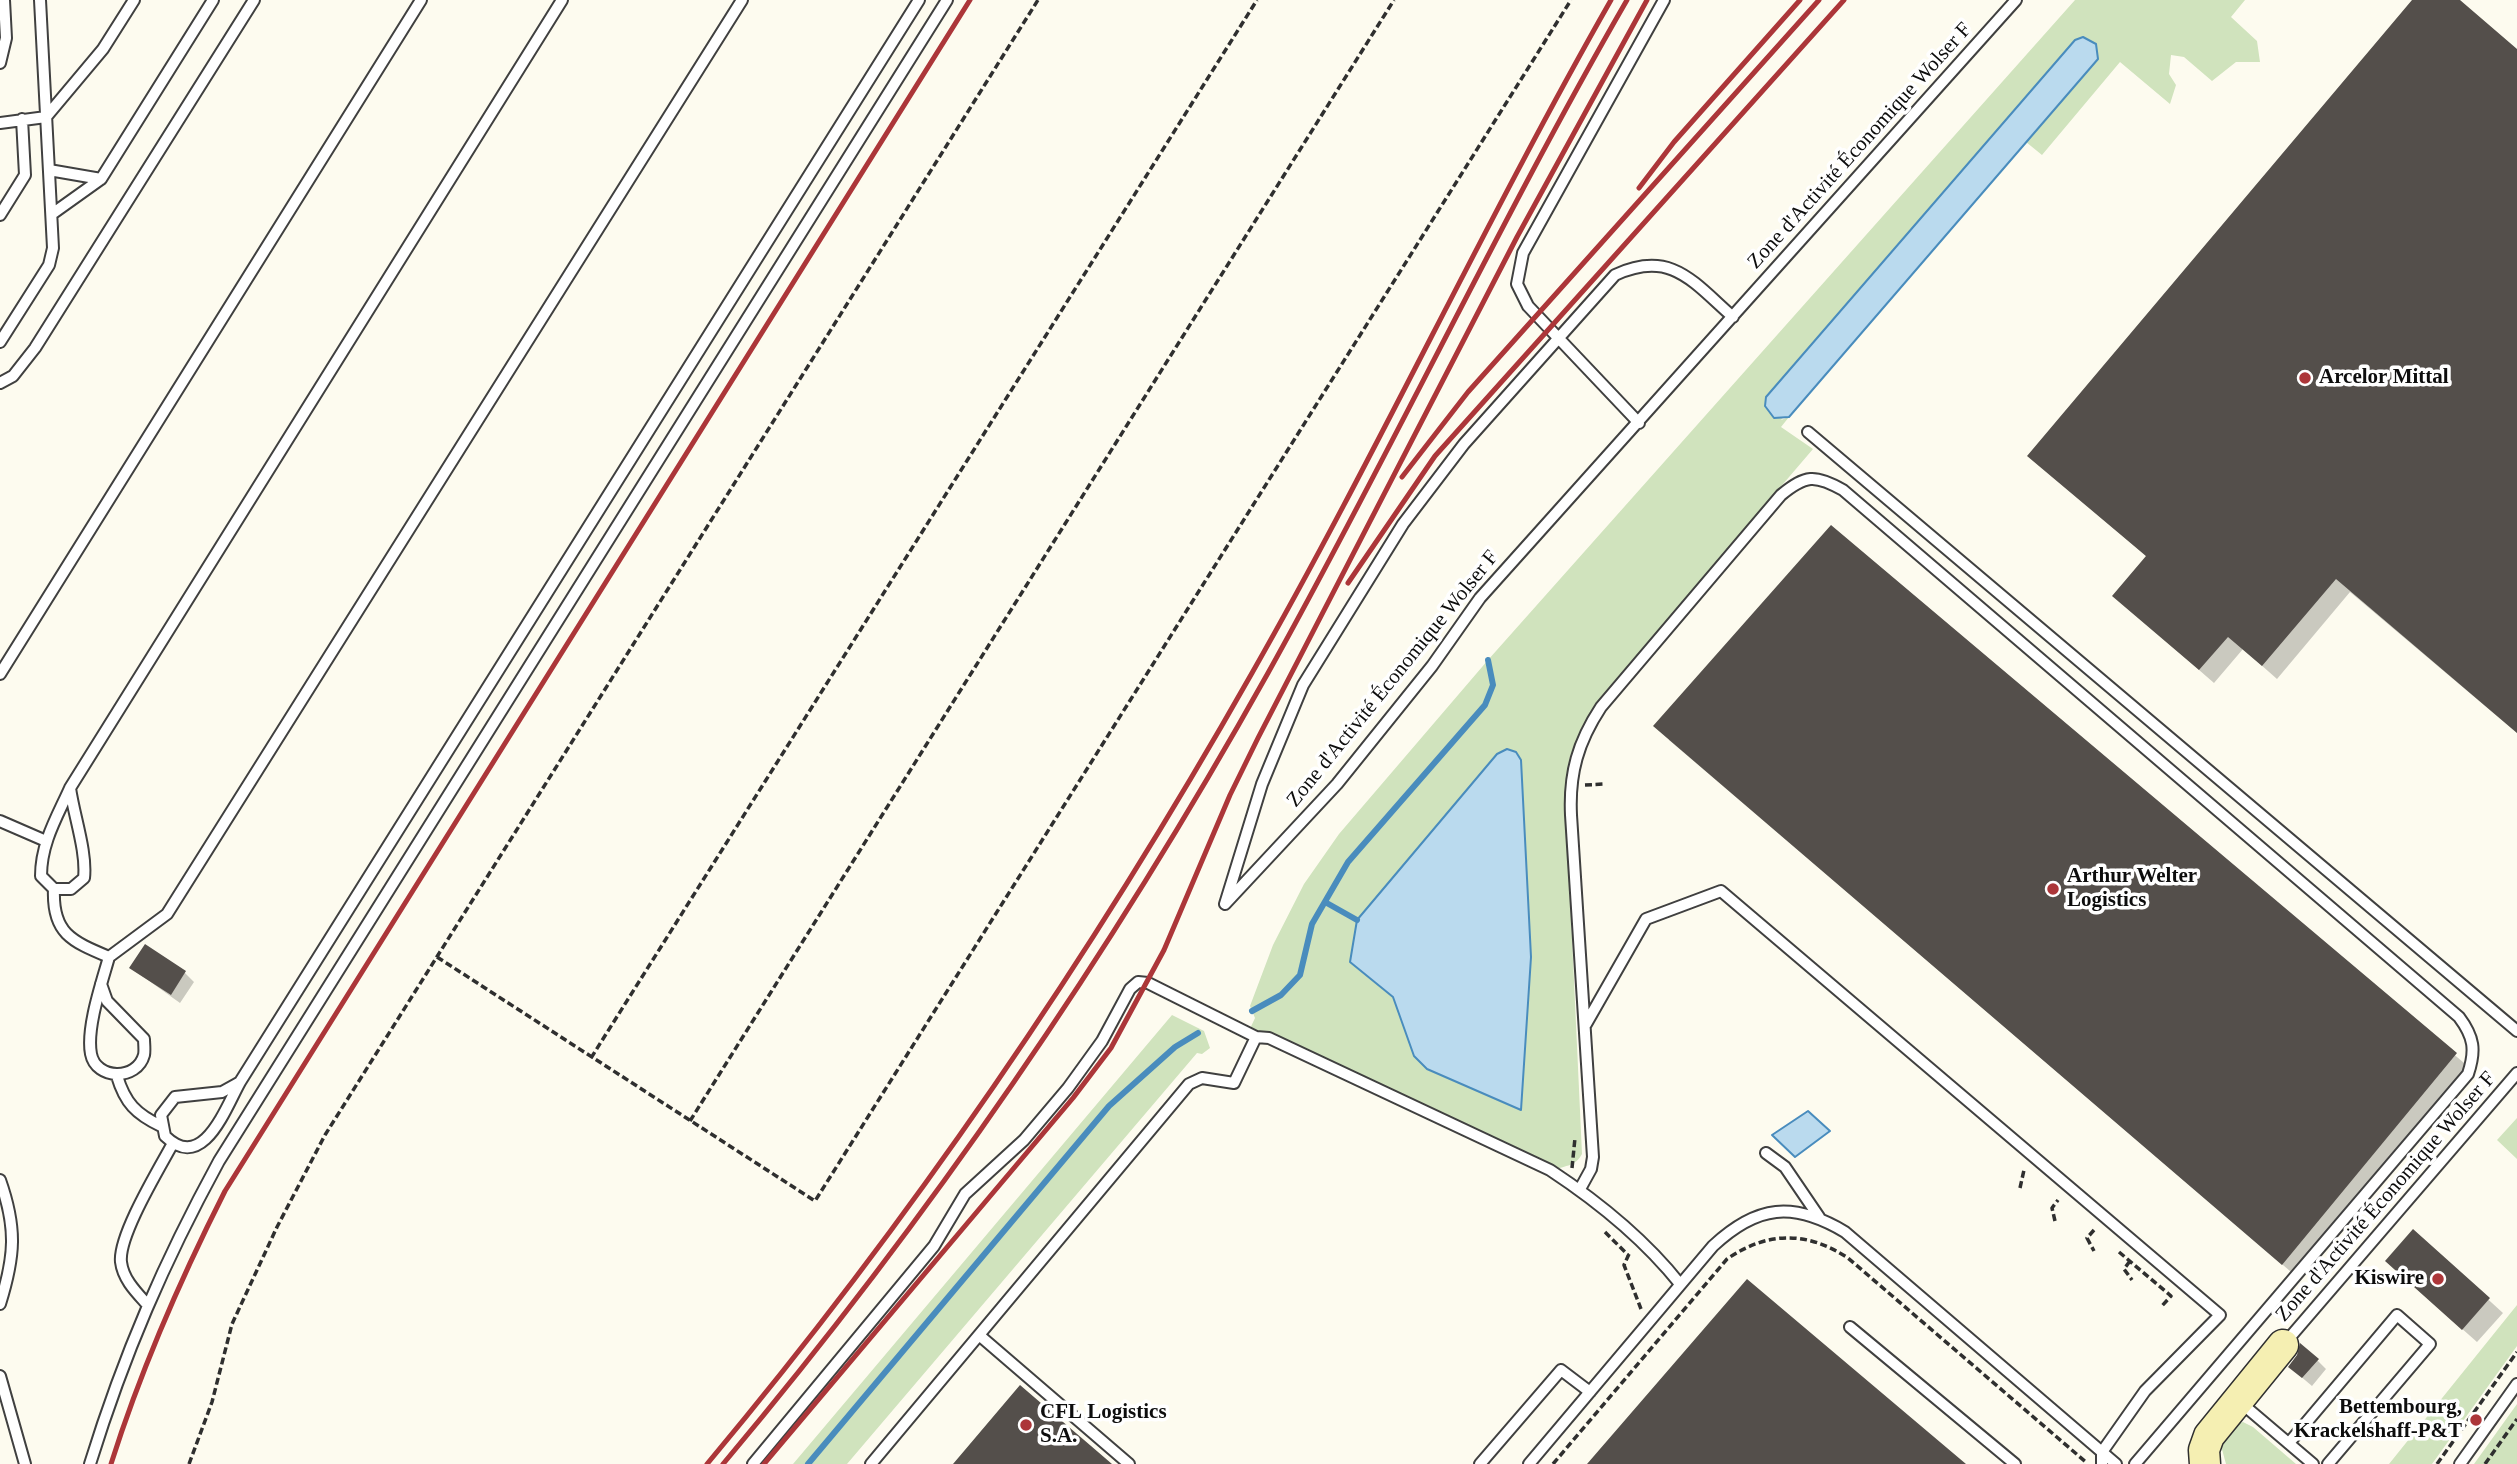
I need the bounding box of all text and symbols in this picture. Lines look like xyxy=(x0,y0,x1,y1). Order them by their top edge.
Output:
street label: Zone d'Activité Économique Wolser F xyxy=(1743,18,1977,274)
place label: Arcelor Mittal xyxy=(2319,365,2449,391)
marker: Arcelor Mittal xyxy=(2297,370,2313,386)
street label: Zone d'Activité Économique Wolser F xyxy=(1282,546,1504,812)
place label: Arthur Welter Logistics xyxy=(2067,864,2197,914)
marker: Arthur Welter Logistics xyxy=(2045,881,2061,897)
street label: Zone d'Activité Économique Wolser F xyxy=(2271,1067,2501,1327)
place label: Kiswire xyxy=(2354,1266,2424,1292)
marker: Kiswire xyxy=(2430,1271,2446,1287)
place label: Bettembourg, Krackelshaff-P&T xyxy=(2294,1395,2462,1445)
place label: CFL Logistics S.A. xyxy=(1040,1400,1167,1450)
marker: Bettembourg, Krackelshaff-P&T xyxy=(2468,1412,2484,1428)
marker: CFL Logistics S.A. xyxy=(1018,1417,1034,1433)

